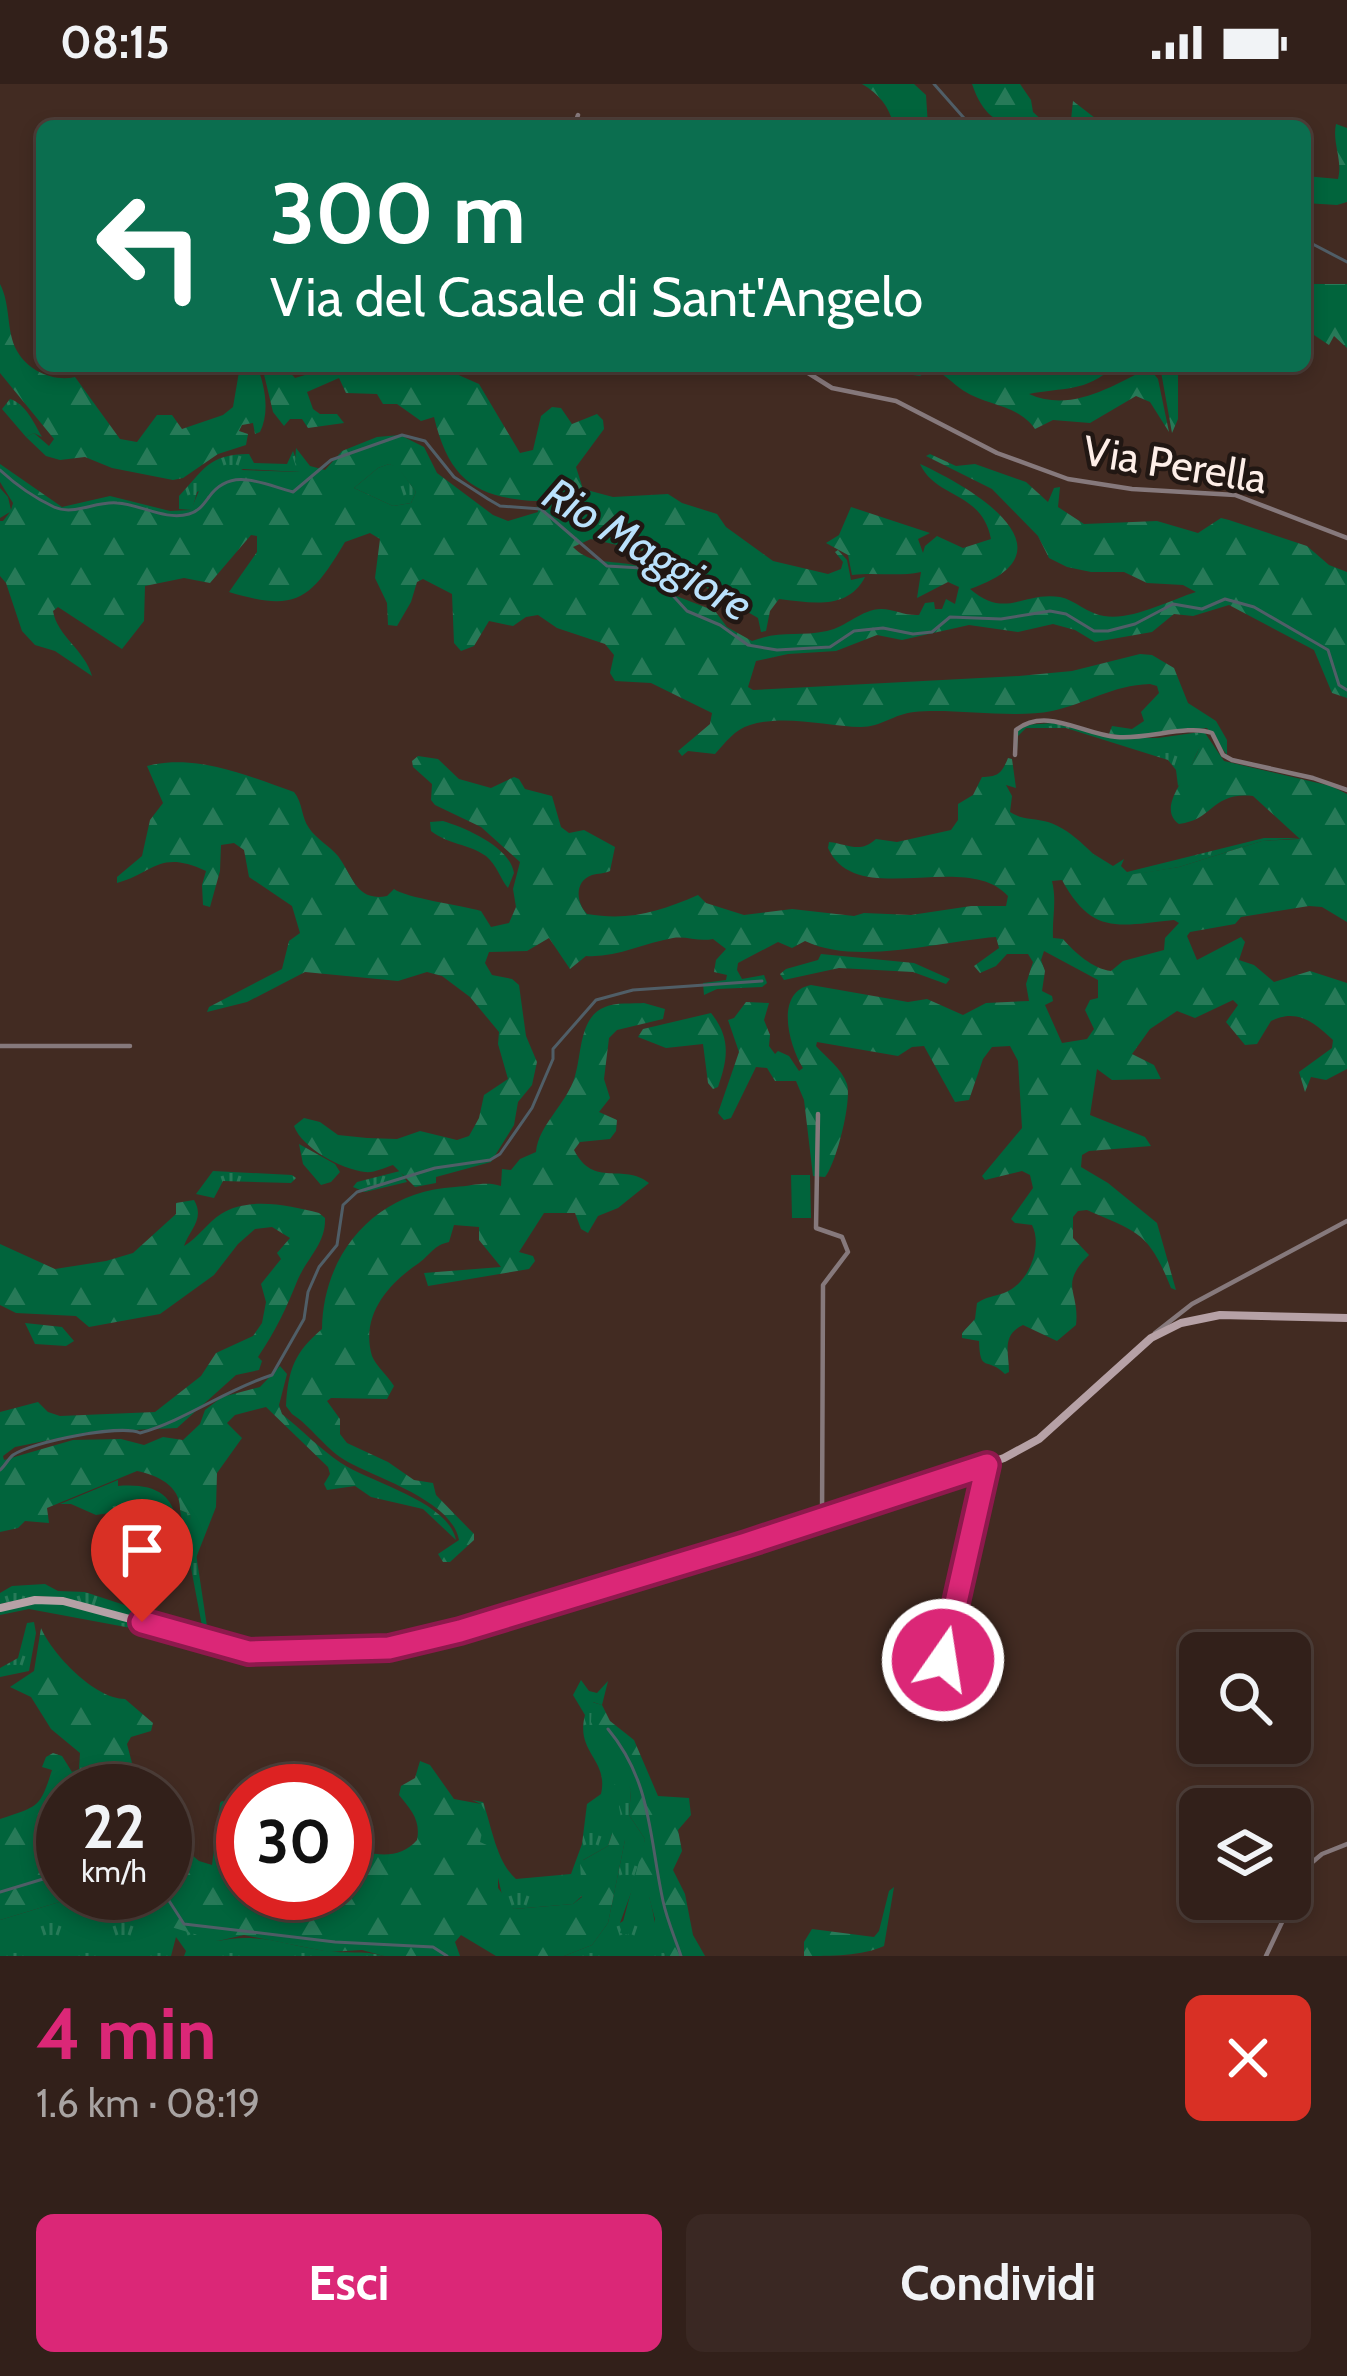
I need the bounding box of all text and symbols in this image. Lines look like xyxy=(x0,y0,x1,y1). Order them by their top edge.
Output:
text: 08:15 xyxy=(60,15,170,69)
text: 300 m xyxy=(270,162,526,264)
icon: left xyxy=(72,168,228,324)
text: Via del Casale di Sant'Angelo xyxy=(270,264,923,330)
street label: Via Perella xyxy=(1079,424,1271,504)
water label: Rio Maggiore xyxy=(534,466,762,632)
pin xyxy=(91,1499,193,1622)
icon: arrive xyxy=(109,1517,175,1583)
position arrow xyxy=(880,1597,1006,1723)
map controls xyxy=(1179,1632,1311,1920)
button: search xyxy=(1179,1632,1311,1764)
speed limit sign: 30 xyxy=(216,1764,372,1920)
button: layers xyxy=(1179,1788,1311,1920)
text: 22 xyxy=(82,1790,146,1863)
text: km/h xyxy=(81,1853,147,1890)
text: 4 min xyxy=(36,1990,217,2077)
button: close xyxy=(1185,1995,1311,2121)
text: 1.6 km · 08:19 xyxy=(36,2079,260,2127)
button: Esci xyxy=(36,2214,662,2352)
button: Condividi xyxy=(686,2214,1311,2352)

